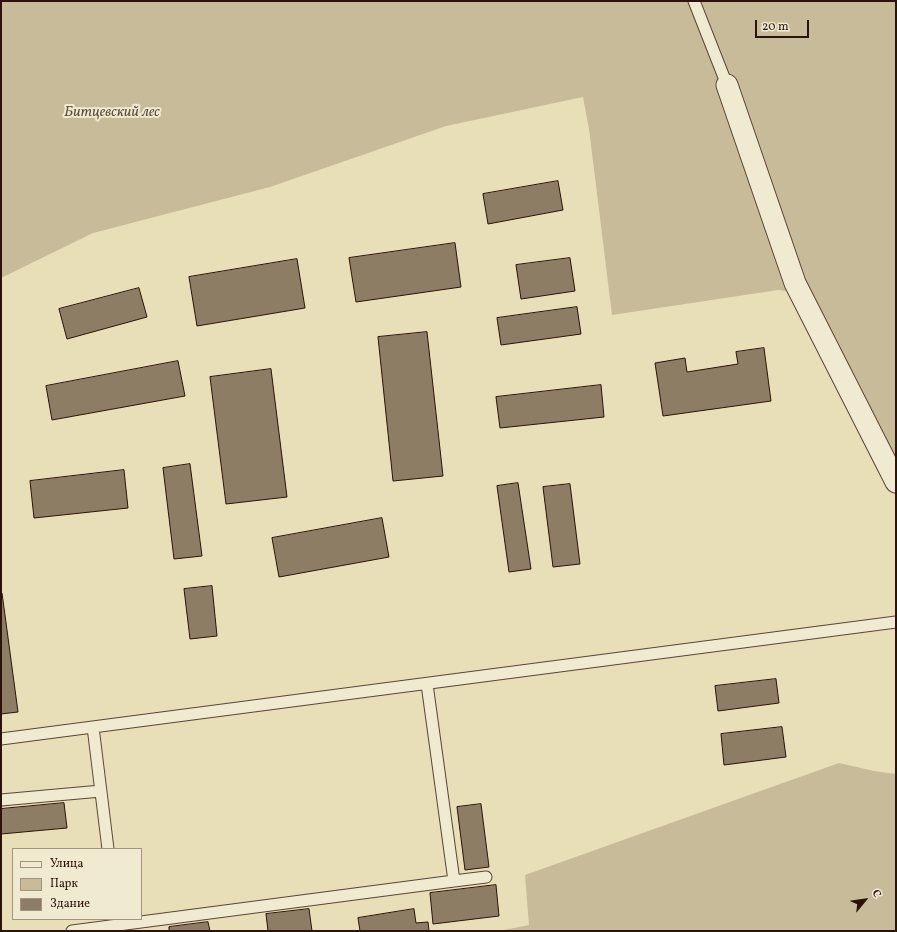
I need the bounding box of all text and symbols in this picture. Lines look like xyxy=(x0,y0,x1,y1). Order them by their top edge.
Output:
scale bar xyxy=(757,12,811,38)
text: 20 m xyxy=(762,19,789,35)
park label: Битцевский лес xyxy=(64,104,160,122)
legend xyxy=(12,848,142,920)
text: Улица xyxy=(50,856,83,872)
text: Парк xyxy=(50,876,78,892)
north arrow xyxy=(845,880,885,920)
text: С xyxy=(868,887,884,901)
text: Здание xyxy=(50,896,90,912)

